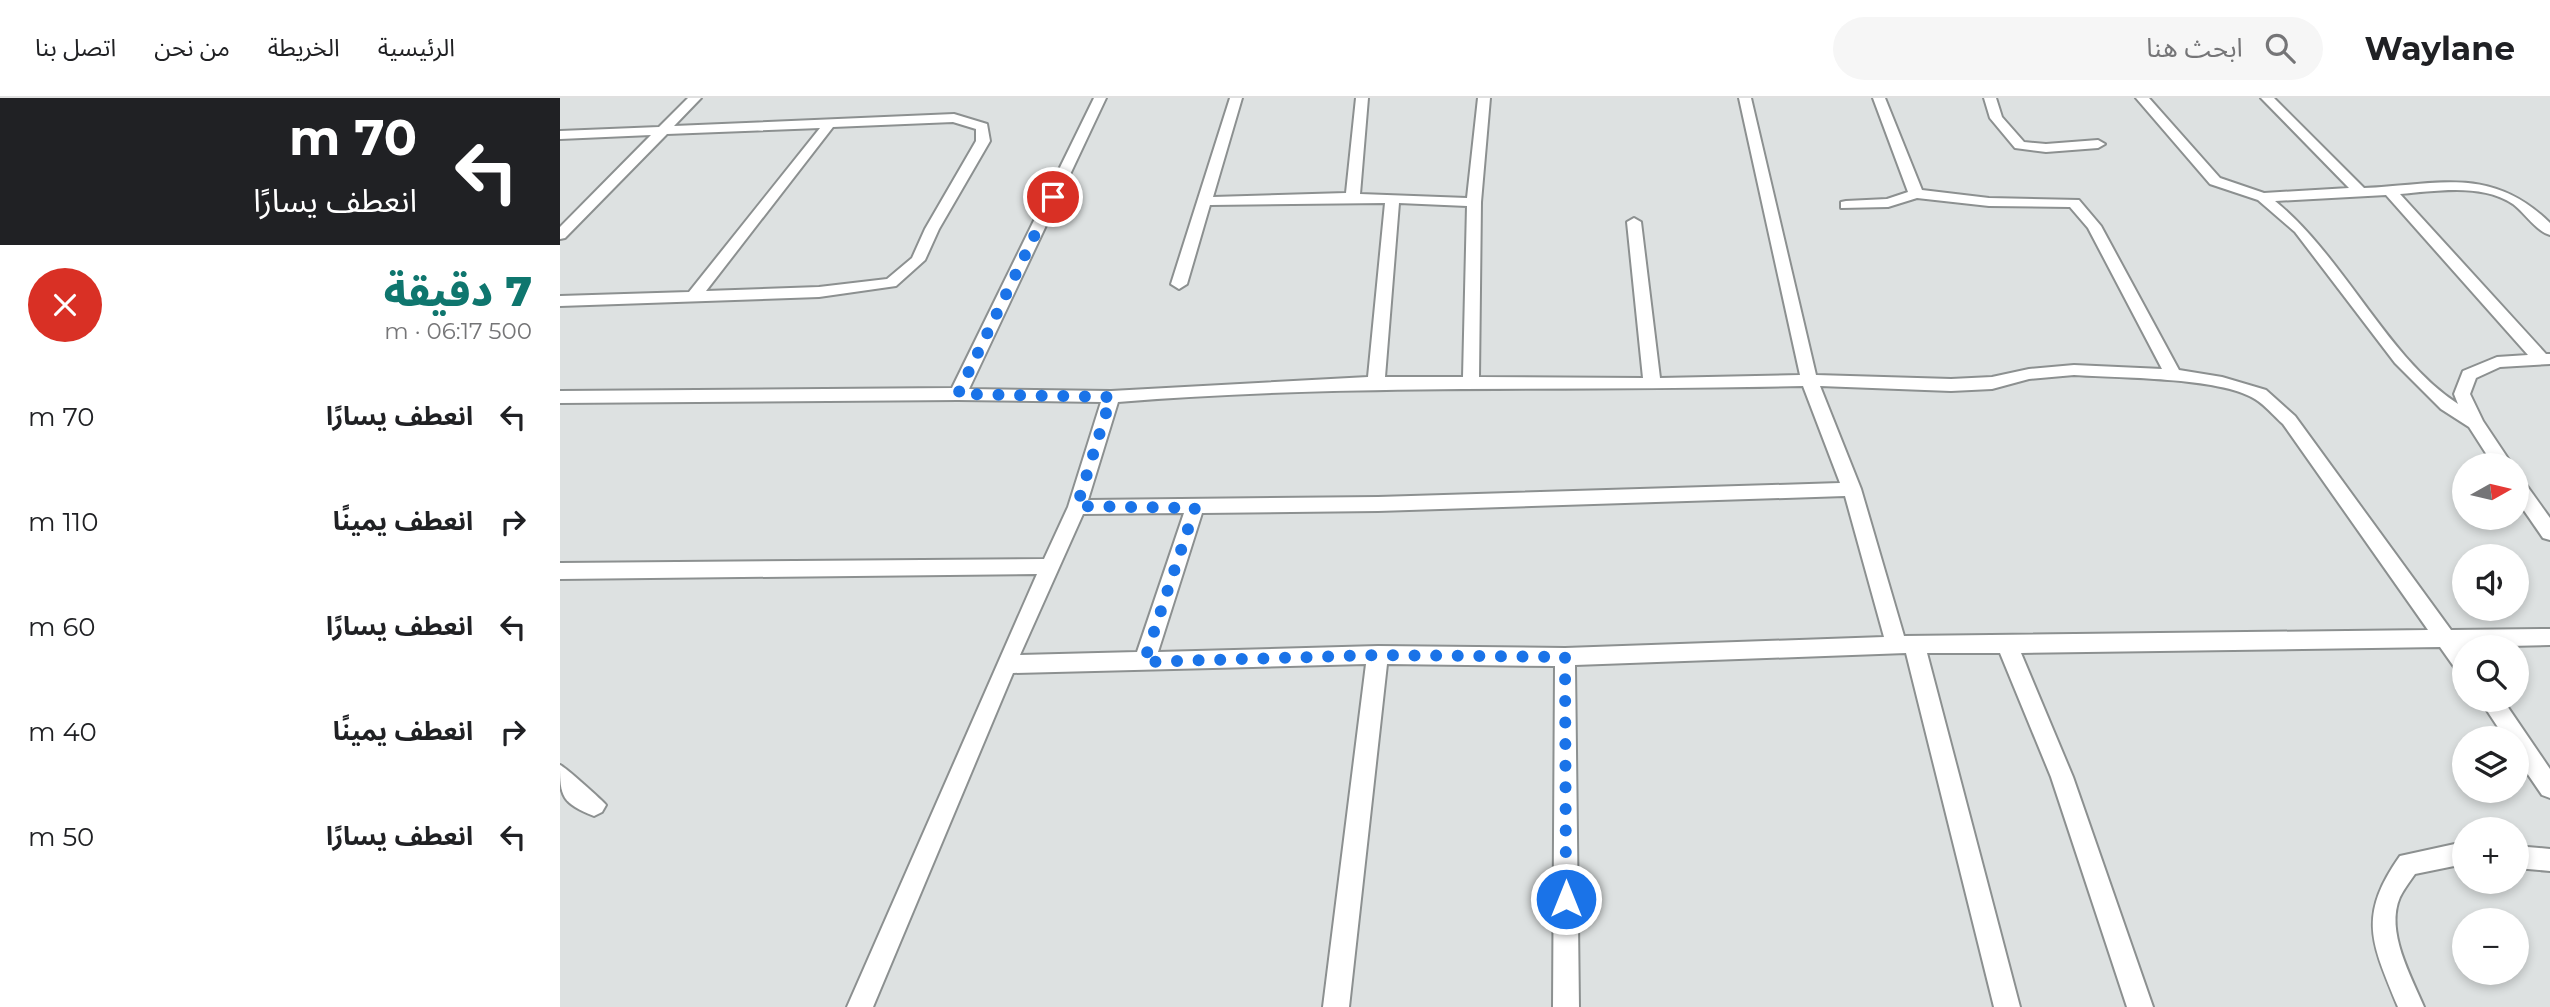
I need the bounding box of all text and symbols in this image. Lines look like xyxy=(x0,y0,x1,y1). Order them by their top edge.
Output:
search box xyxy=(1833,17,2323,80)
text: Waylane xyxy=(2365,28,2515,68)
icon: search xyxy=(2261,29,2299,67)
text: ابحث هنا xyxy=(2146,32,2243,64)
text: اتصل بنا xyxy=(35,33,116,62)
text: من نحن xyxy=(154,33,230,62)
text: الخريطة xyxy=(268,33,340,62)
text: الرئيسية xyxy=(378,33,455,62)
text: 70 m xyxy=(289,108,417,167)
icon: left xyxy=(441,126,532,217)
pin xyxy=(1023,167,1083,227)
icon: arrive xyxy=(1034,178,1072,216)
text: انعطف يسارًا xyxy=(253,181,417,220)
text: 7 دقيقة xyxy=(384,265,532,317)
button: close xyxy=(28,268,102,342)
text: 500 m · 06:17 xyxy=(384,317,532,345)
icon: left xyxy=(494,398,532,436)
text: انعطف يسارًا xyxy=(326,400,473,432)
text: 70 m xyxy=(28,401,94,433)
north arrow xyxy=(2452,453,2529,530)
map controls xyxy=(2452,453,2529,985)
icon: right xyxy=(494,503,532,541)
text: انعطف يمينًا xyxy=(333,505,473,537)
text: 110 m xyxy=(28,506,98,538)
button: sound xyxy=(2452,544,2529,621)
icon: left xyxy=(494,608,532,646)
text: انعطف يسارًا xyxy=(326,610,473,642)
text: 60 m xyxy=(28,611,95,643)
button: search xyxy=(2452,635,2529,712)
icon: right xyxy=(494,713,532,751)
text: انعطف يمينًا xyxy=(333,715,473,747)
text: 40 m xyxy=(28,716,97,748)
button: layers xyxy=(2452,726,2529,803)
button: + xyxy=(2452,817,2529,894)
icon: left xyxy=(494,818,532,856)
text: انعطف يسارًا xyxy=(326,820,473,852)
text: 50 m xyxy=(28,821,94,853)
position arrow xyxy=(1529,862,1603,936)
button: − xyxy=(2452,908,2529,985)

